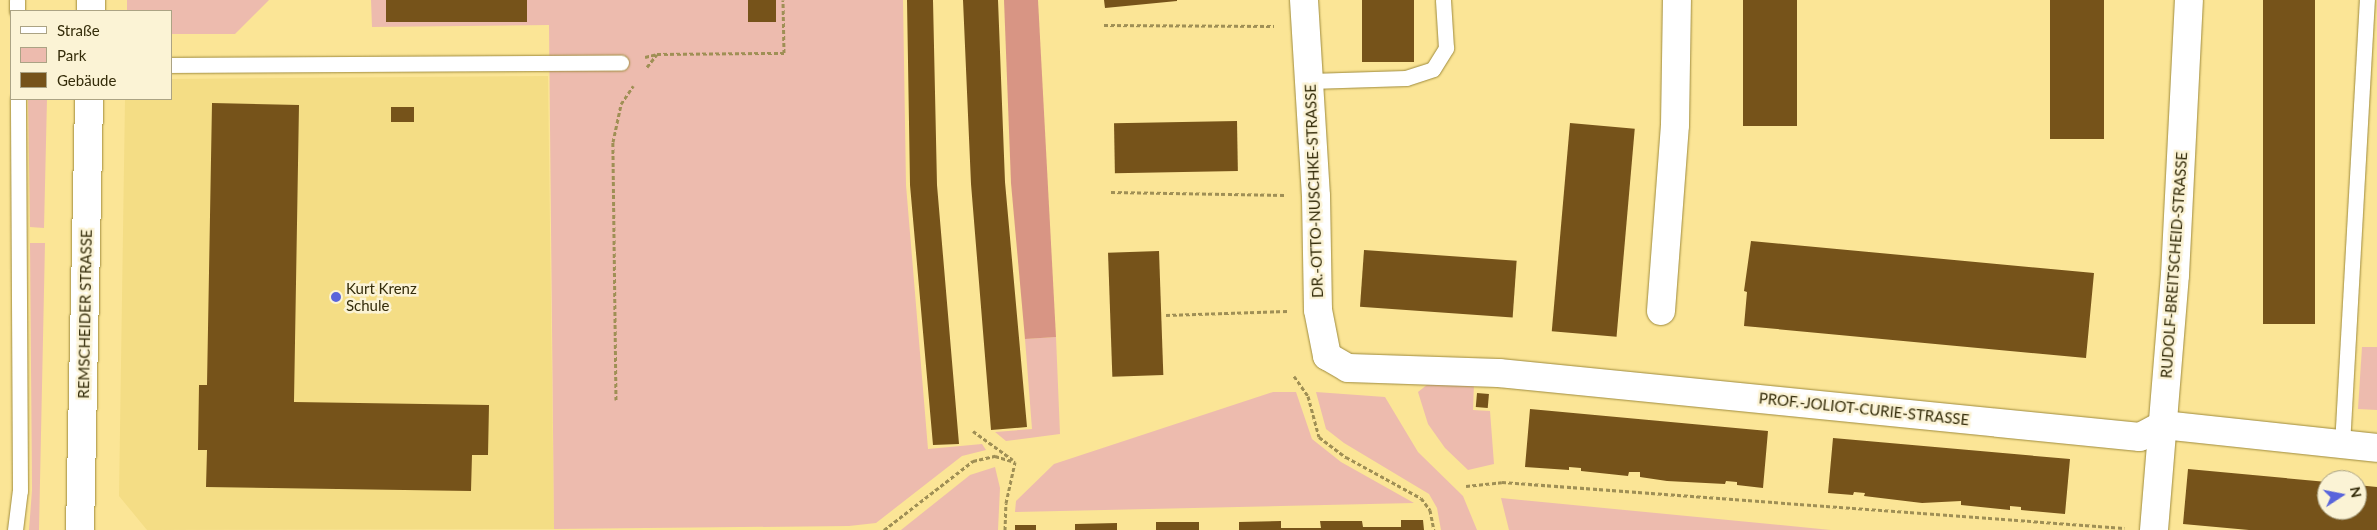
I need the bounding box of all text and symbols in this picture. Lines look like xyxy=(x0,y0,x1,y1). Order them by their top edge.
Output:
legend xyxy=(10,10,172,100)
text: Straße xyxy=(57,21,100,39)
text: Park xyxy=(57,46,86,64)
text: Gebäude xyxy=(57,71,116,89)
street label: DR.-OTTO-NUSCHKE-STRASSE xyxy=(1301,84,1327,298)
street label: RUDOLF-BREITSCHEID-STRASSE xyxy=(2157,151,2191,379)
street label: REMSCHEIDER STRASSE xyxy=(75,229,95,399)
place label: Kurt Krenz Schule xyxy=(346,279,417,314)
marker: Kurt Krenz Schule xyxy=(330,291,342,303)
street label: PROF.-JOLIOT-CURIE-STRASSE xyxy=(1758,389,1970,429)
north arrow xyxy=(2317,470,2367,520)
text: N xyxy=(2347,485,2366,499)

